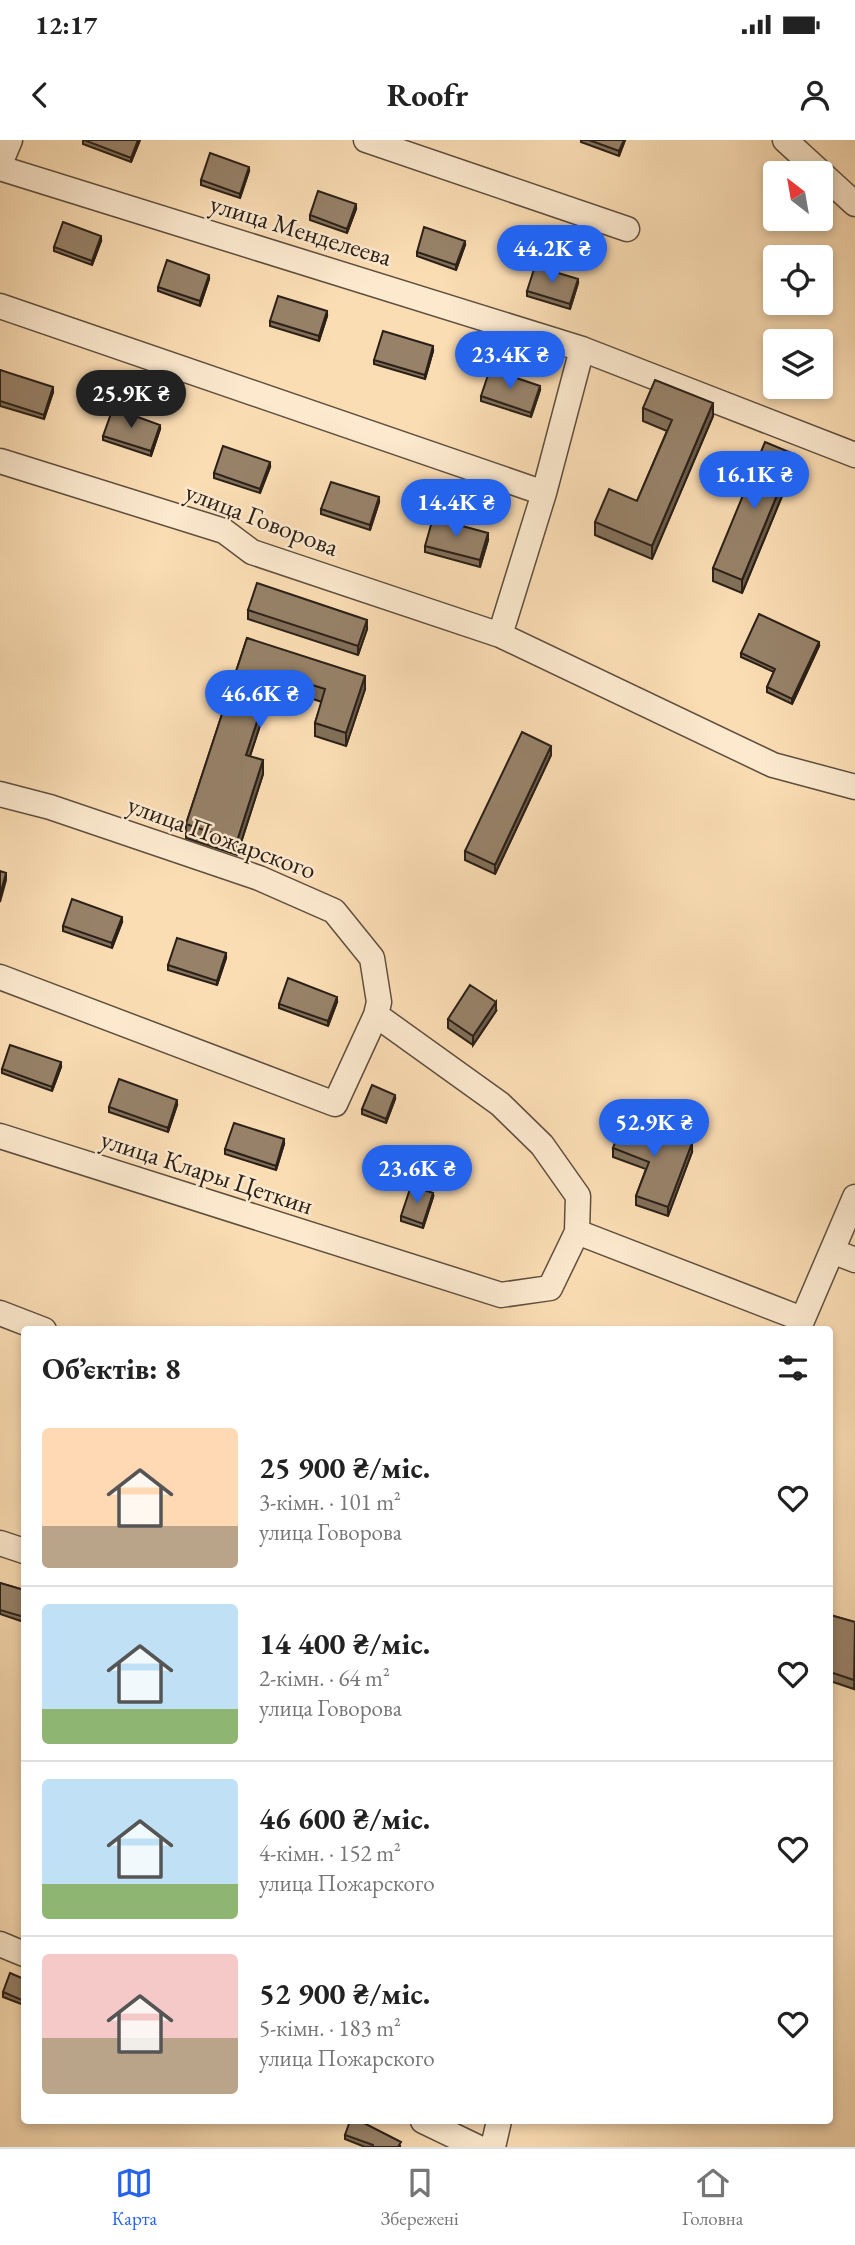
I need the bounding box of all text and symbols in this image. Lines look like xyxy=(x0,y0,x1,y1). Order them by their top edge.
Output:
text: 12:17 xyxy=(35,8,97,42)
text: Roofr xyxy=(387,74,468,116)
icon: back xyxy=(21,76,59,114)
icon: person xyxy=(796,76,834,114)
north arrow xyxy=(763,161,833,231)
map controls xyxy=(763,161,833,399)
street label: улица Менделеева xyxy=(206,186,397,274)
pin: 44.2K ₴ xyxy=(487,226,617,285)
text: 44.2K ₴ xyxy=(513,233,591,263)
button: locate xyxy=(763,245,833,315)
button: layers xyxy=(763,329,833,399)
pin: 23.4K ₴ xyxy=(445,331,575,391)
text: 23.4K ₴ xyxy=(471,339,549,369)
pin: 25.9K ₴ xyxy=(66,370,196,430)
text: 25.9K ₴ xyxy=(92,378,170,408)
pin: 16.1K ₴ xyxy=(689,452,819,511)
text: 16.1K ₴ xyxy=(715,459,793,489)
street label: улица Говорова xyxy=(180,474,344,564)
pin: 14.4K ₴ xyxy=(391,480,521,539)
text: 14.4K ₴ xyxy=(417,487,495,517)
pin: 46.6K ₴ xyxy=(195,670,325,730)
text: 46.6K ₴ xyxy=(221,678,299,708)
street label: улица Пожарского xyxy=(123,787,321,887)
pin: 52.9K ₴ xyxy=(589,1100,719,1159)
text: 52.9K ₴ xyxy=(615,1107,693,1137)
street label: улица Клары Цеткин xyxy=(97,1122,317,1222)
pin: 23.6K ₴ xyxy=(352,1146,482,1205)
text: 23.6K ₴ xyxy=(378,1153,456,1183)
text: Об’єктів: 8 xyxy=(42,1349,181,1388)
icon: filters xyxy=(774,1349,812,1387)
text: 25 900 ₴/міс. xyxy=(259,1448,430,1487)
icon: home xyxy=(98,1456,182,1540)
icon: heart xyxy=(774,1479,812,1517)
text: 3-кімн. · 101 m² xyxy=(259,1487,401,1517)
text: улица Говорова xyxy=(259,1517,402,1547)
text: 14 400 ₴/міс. xyxy=(259,1624,430,1663)
icon: home xyxy=(98,1632,182,1716)
icon: heart xyxy=(774,1655,812,1693)
text: 2-кімн. · 64 m² xyxy=(259,1663,390,1693)
text: улица Говорова xyxy=(259,1693,402,1723)
text: 46 600 ₴/міс. xyxy=(259,1799,430,1838)
icon: home xyxy=(98,1807,182,1891)
icon: heart xyxy=(774,1830,812,1868)
text: 4-кімн. · 152 m² xyxy=(259,1838,401,1868)
text: улица Пожарского xyxy=(259,1868,435,1898)
text: 52 900 ₴/міс. xyxy=(259,1974,430,2013)
icon: home xyxy=(98,1982,182,2066)
icon: heart xyxy=(774,2005,812,2043)
text: 5-кімн. · 183 m² xyxy=(259,2013,401,2043)
text: улица Пожарского xyxy=(259,2043,435,2073)
tab: Карта xyxy=(112,2164,157,2231)
tab: Збережені xyxy=(381,2164,459,2231)
tab: Головна xyxy=(682,2164,743,2231)

